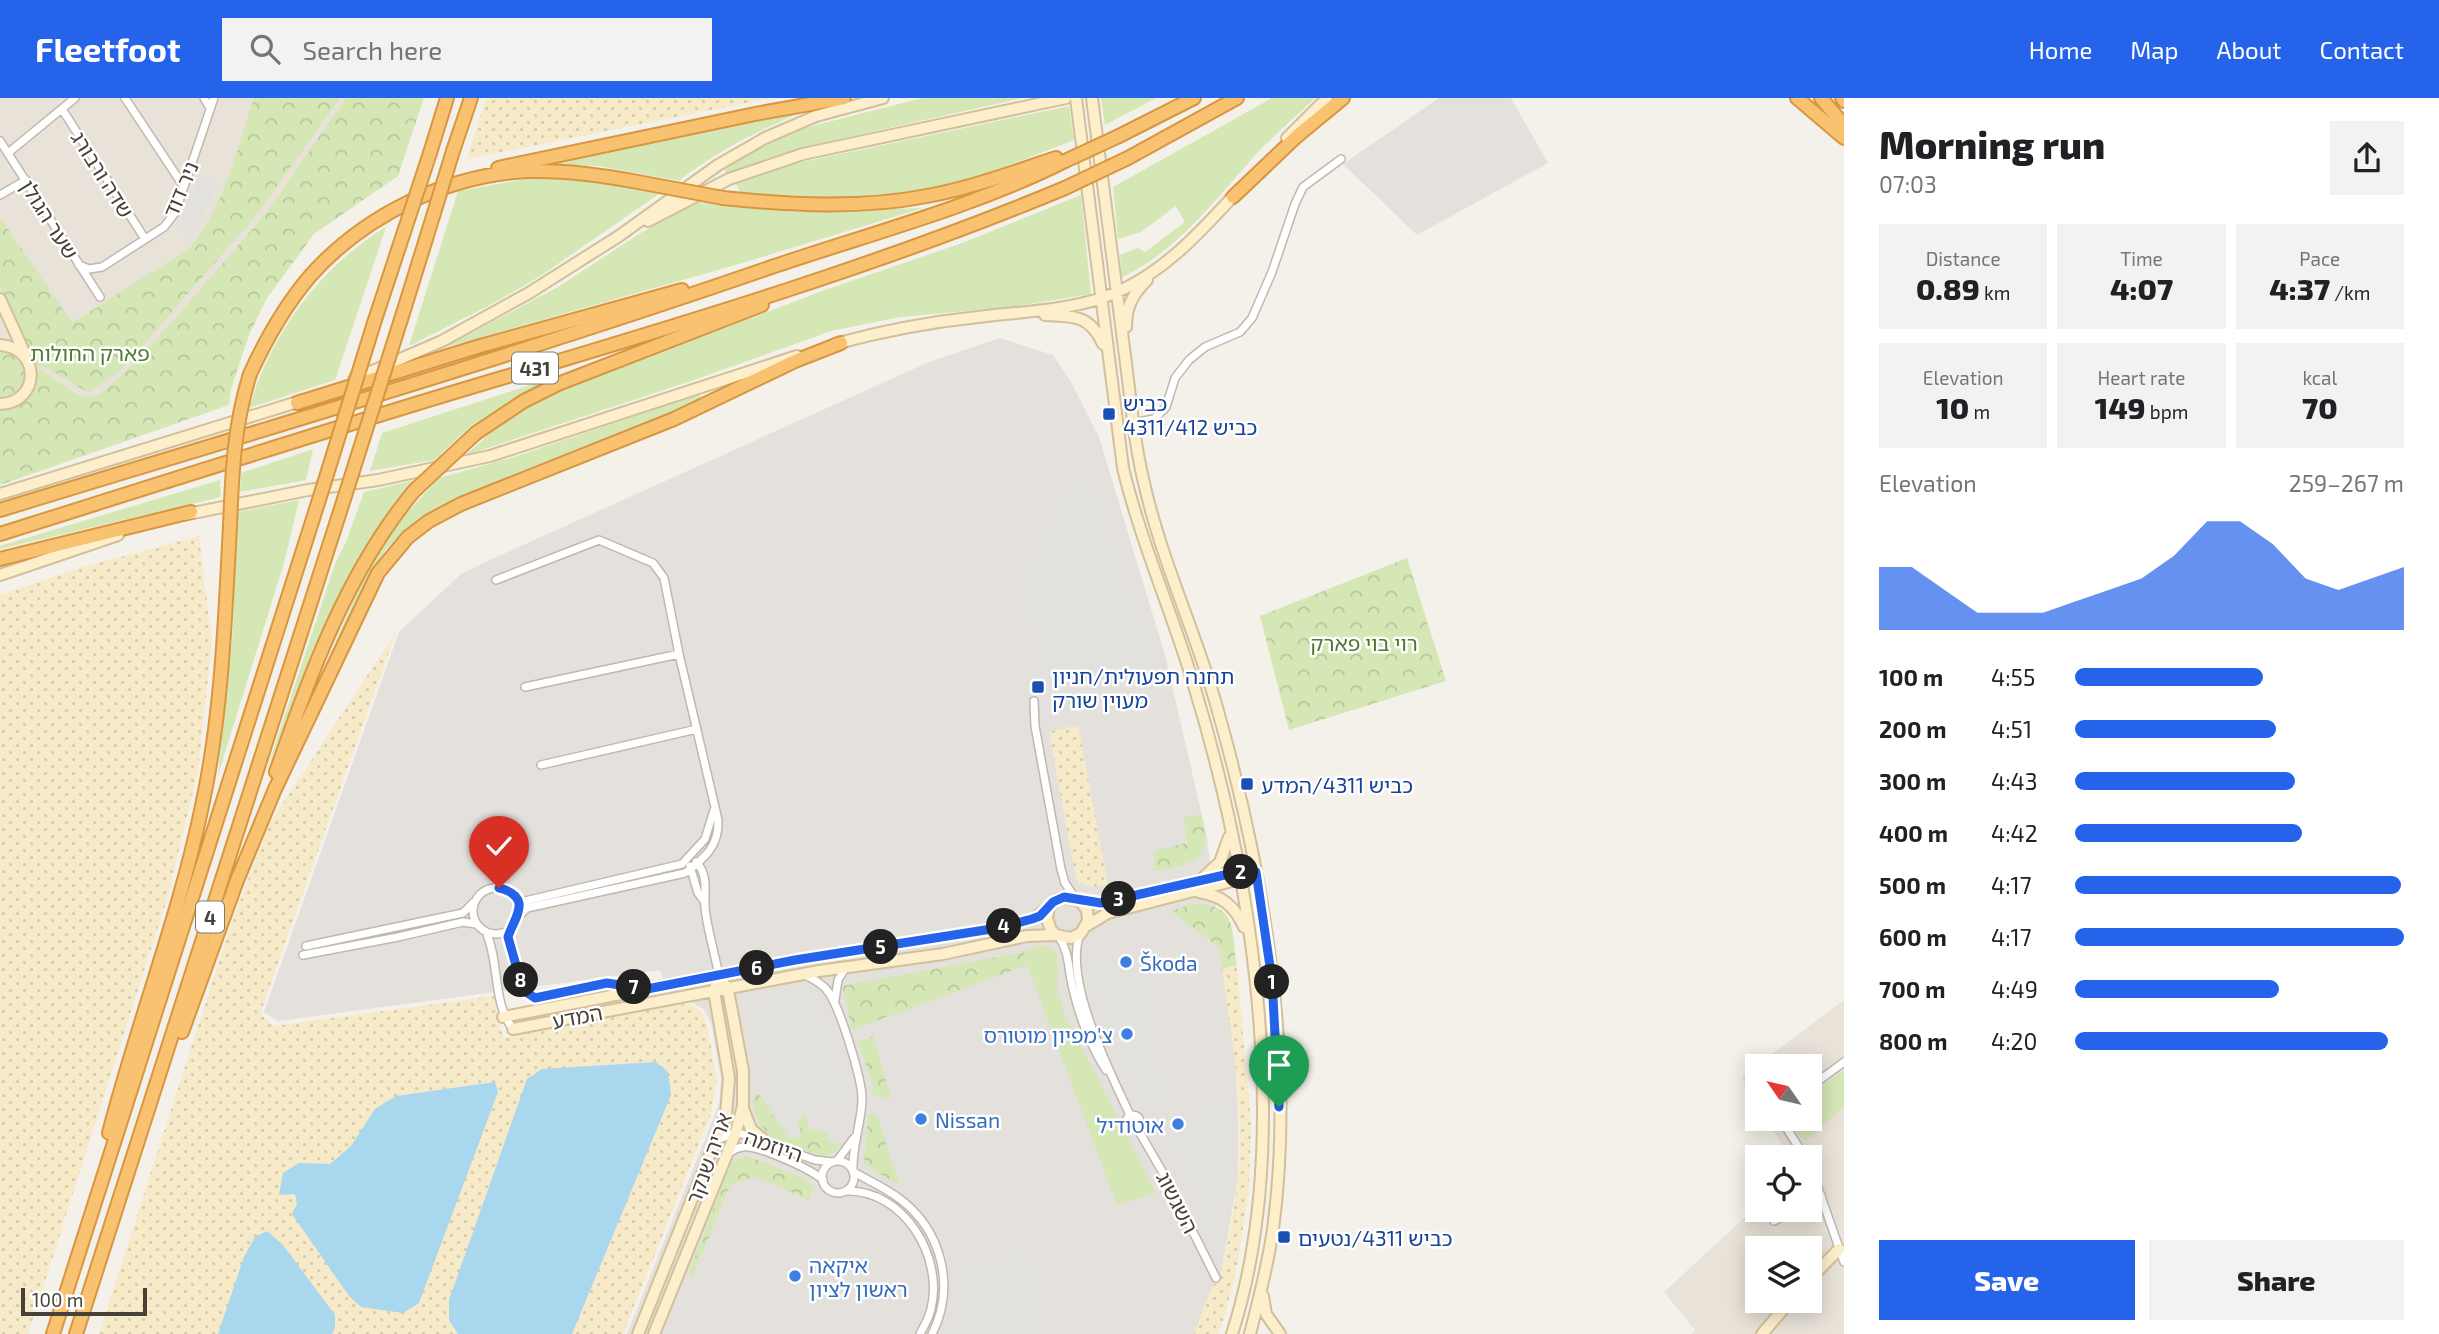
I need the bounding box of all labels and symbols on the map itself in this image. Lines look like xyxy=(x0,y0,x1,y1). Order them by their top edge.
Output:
street label: שדה ורבורג xyxy=(67,126,139,222)
street label: ניר דוד xyxy=(157,157,203,221)
street label: שער הגולן xyxy=(16,175,84,263)
park label: פארק החולות xyxy=(30,340,150,365)
road number: 431 xyxy=(512,352,558,384)
place label: כביש 4311/כביש 412 xyxy=(1123,390,1257,439)
marker: כביש 4311/כביש 412 xyxy=(1101,406,1117,422)
park label: רוי בוי פארק xyxy=(1310,630,1418,655)
place label: תחנה תפעולית/חניון מעוין שורק xyxy=(1052,663,1234,712)
marker: תחנה תפעולית/חניון מעוין שורק xyxy=(1030,679,1046,695)
place label: כביש 4311/המדע xyxy=(1261,772,1413,797)
marker: כביש 4311/המדע xyxy=(1239,776,1255,792)
pin xyxy=(469,816,529,888)
pin: 2 xyxy=(1224,854,1258,890)
pin: 3 xyxy=(1102,882,1136,916)
road number: 4 xyxy=(196,902,224,932)
pin: 4 xyxy=(986,908,1021,944)
pin: 5 xyxy=(864,930,898,964)
pin: 6 xyxy=(740,950,774,986)
place label: Škoda xyxy=(1140,950,1198,975)
marker: Škoda xyxy=(1118,954,1134,970)
pin: 8 xyxy=(504,962,538,998)
pin: 1 xyxy=(1254,964,1290,1000)
pin: 7 xyxy=(616,970,652,1004)
street label: המדע xyxy=(550,999,604,1033)
place label: צ'מפיון מוטורס xyxy=(983,1022,1113,1047)
marker: צ'מפיון מוטורס xyxy=(1119,1026,1135,1042)
pin xyxy=(1249,1035,1309,1107)
north arrow xyxy=(1745,1054,1822,1130)
place label: Nissan xyxy=(935,1107,1000,1132)
street label: אריה שנקר xyxy=(680,1109,736,1207)
marker: Nissan xyxy=(913,1111,929,1127)
place label: אוטודיל xyxy=(1097,1112,1164,1137)
marker: אוטודיל xyxy=(1170,1116,1186,1132)
street label: היוזמה xyxy=(742,1123,806,1167)
street label: השגשוג xyxy=(1152,1167,1204,1237)
place label: כביש 4311/נטעים xyxy=(1298,1225,1453,1250)
marker: כביש 4311/נטעים xyxy=(1276,1229,1292,1245)
place label: איקאה ראשון לציון xyxy=(809,1252,908,1301)
marker: איקאה ראשון לציון xyxy=(787,1268,803,1284)
scale bar xyxy=(21,1285,147,1317)

